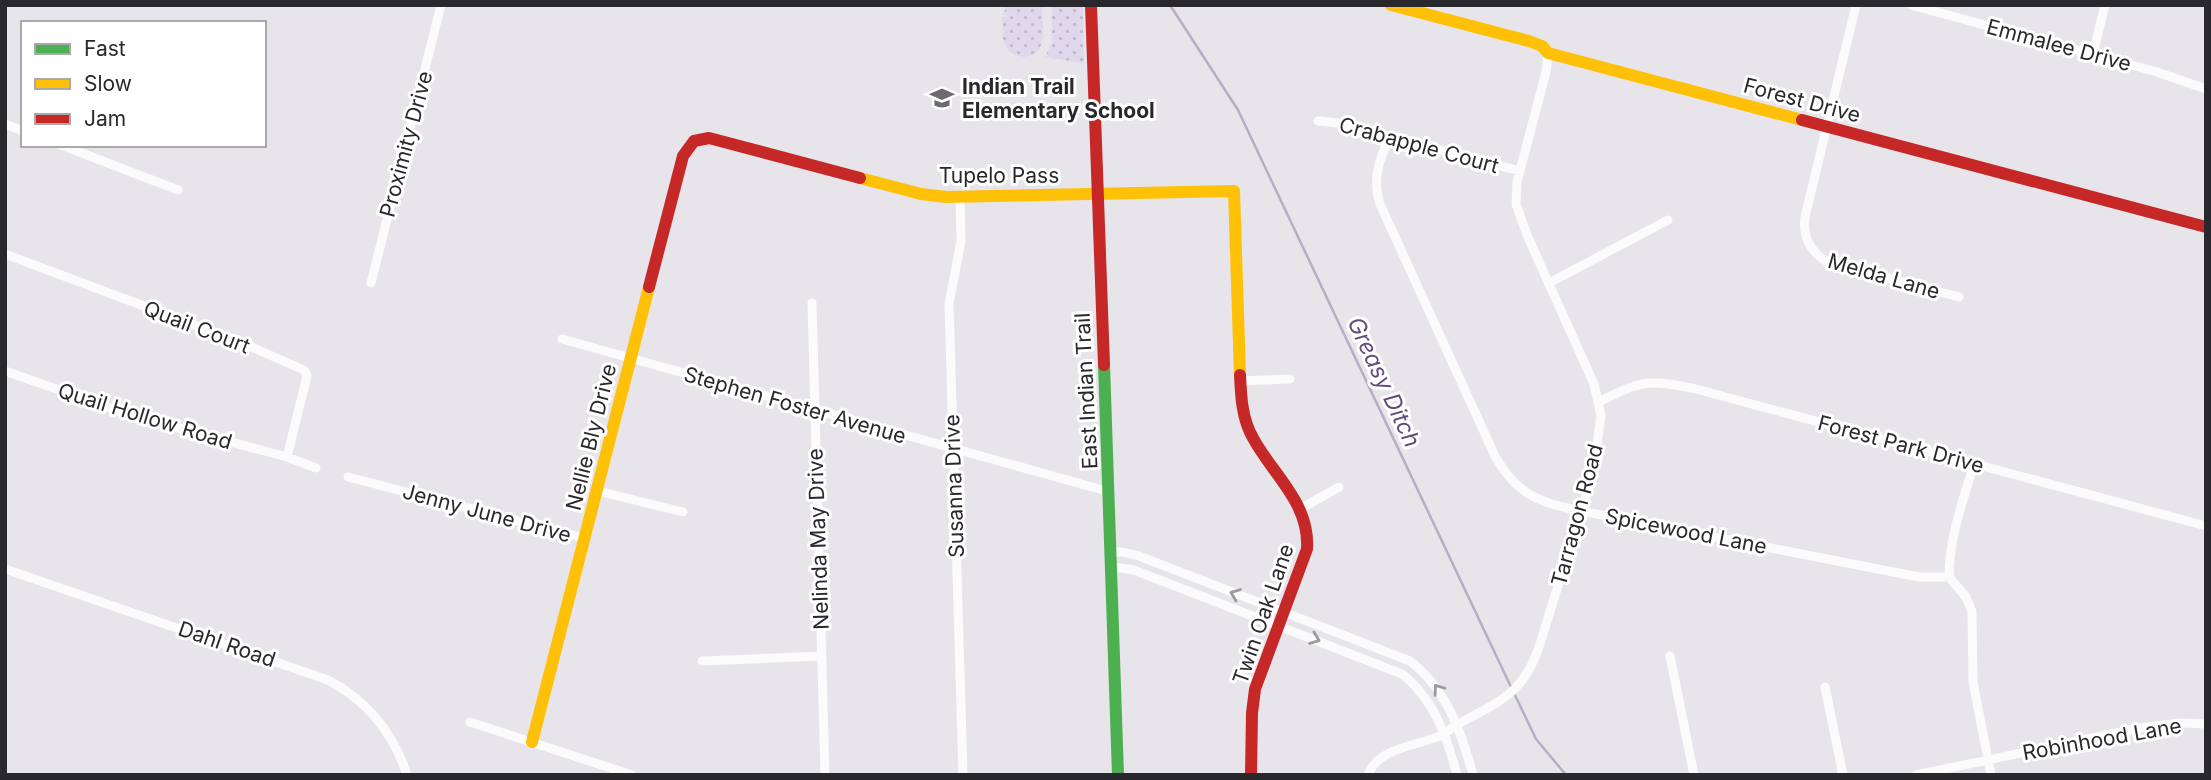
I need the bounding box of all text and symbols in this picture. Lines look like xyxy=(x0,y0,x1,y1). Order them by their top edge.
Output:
street label: Emmalee Drive xyxy=(1984,14,2134,76)
legend xyxy=(21,21,266,147)
text: Fast xyxy=(84,36,126,61)
street label: Proximity Drive xyxy=(374,68,438,220)
text: Slow xyxy=(84,71,132,96)
street label: Forest Drive xyxy=(1741,72,1863,128)
place label: Indian Trail Elementary School xyxy=(962,74,1155,123)
school or university icon: Indian Trail Elementary School xyxy=(928,84,956,112)
text: Jam xyxy=(84,106,126,131)
street label: Crabapple Court xyxy=(1336,112,1502,178)
street label: Tupelo Pass xyxy=(939,163,1059,188)
street label: Melda Lane xyxy=(1825,248,1943,304)
street label: Quail Court xyxy=(140,295,254,359)
street label: East Indian Trail xyxy=(1069,312,1103,470)
water label: Greasy Ditch xyxy=(1342,312,1426,452)
street label: Nellie Bly Drive xyxy=(561,361,621,513)
street label: Stephen Foster Avenue xyxy=(681,361,909,449)
street label: Quail Hollow Road xyxy=(55,378,235,454)
street label: Forest Park Drive xyxy=(1815,410,1987,478)
street label: Susanna Drive xyxy=(939,414,969,558)
street label: Tarragon Road xyxy=(1546,441,1608,589)
street label: Nelinda May Drive xyxy=(802,448,834,630)
street label: Jenny June Drive xyxy=(400,478,574,548)
street label: Spicewood Lane xyxy=(1603,503,1769,559)
street label: Twin Oak Lane xyxy=(1227,541,1299,687)
one-way arrow xyxy=(1230,588,1242,602)
street label: Dahl Road xyxy=(175,616,279,672)
one-way arrow xyxy=(1308,630,1320,644)
one-way arrow xyxy=(1434,684,1446,697)
street label: Robinhood Lane xyxy=(2021,713,2183,765)

